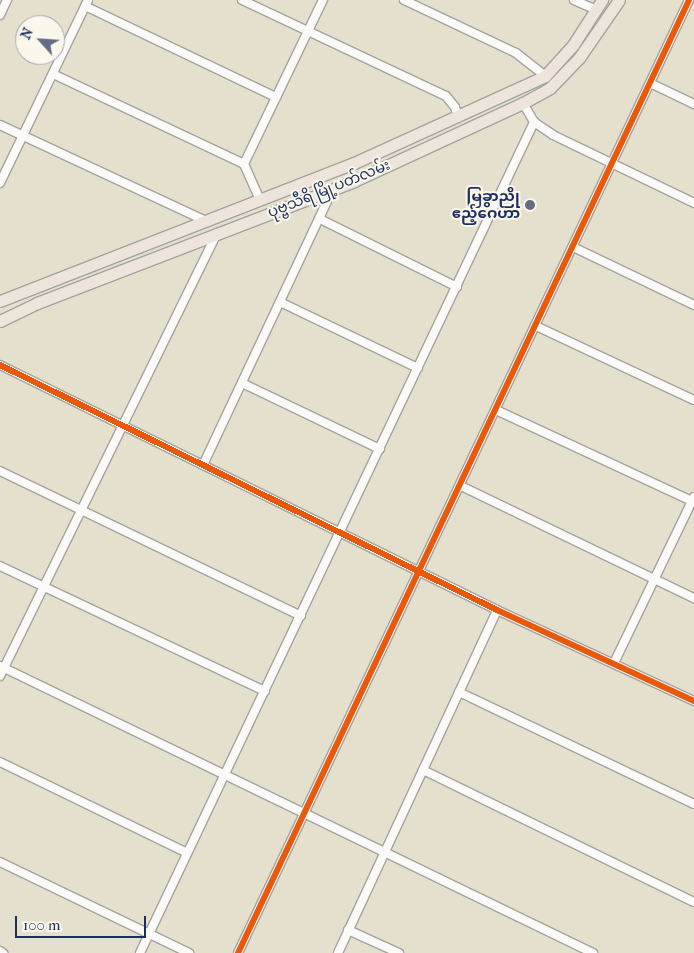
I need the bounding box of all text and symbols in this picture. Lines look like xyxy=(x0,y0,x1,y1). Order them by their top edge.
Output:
north arrow xyxy=(15,15,65,65)
text: N xyxy=(17,25,37,42)
street label: ပုဗ္ဗသီရိ မြို့ပတ်လမ်း xyxy=(265,156,393,222)
place label: မြခွာညို ဧည့်ဂေဟာ xyxy=(452,187,520,222)
marker: မြခွာညို ဧည့်ဂေဟာ xyxy=(524,199,536,211)
scale bar xyxy=(18,906,149,938)
text: 100 m xyxy=(23,916,61,934)

